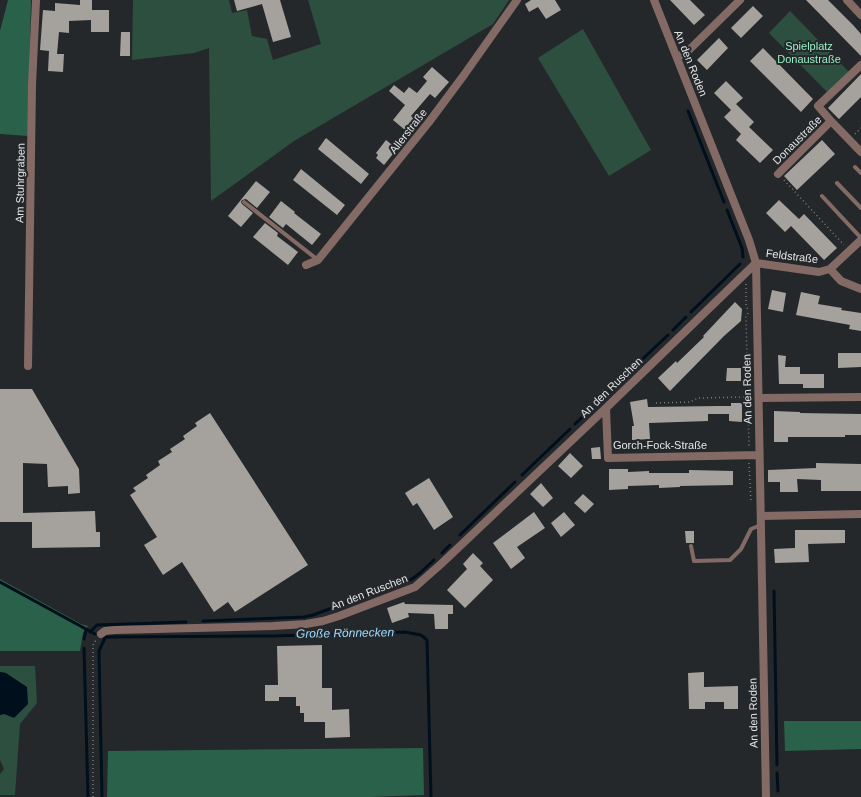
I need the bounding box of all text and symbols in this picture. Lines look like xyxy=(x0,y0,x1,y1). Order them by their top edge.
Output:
street label: An den Roden xyxy=(672,28,710,98)
park label: Spielplatz Donaustraße xyxy=(777,40,841,65)
street label: Allerstraße xyxy=(387,106,429,156)
street label: Donaustraße xyxy=(770,113,824,167)
street label: Am Stuhrgraben xyxy=(13,143,27,223)
street label: Feldstraße xyxy=(765,247,819,265)
street label: An den Ruschen xyxy=(578,354,644,420)
street label: An den Roden xyxy=(740,354,754,424)
street label: Gorch-Fock-Straße xyxy=(613,439,707,451)
street label: An den Ruschen xyxy=(329,572,409,612)
water label: Große Rönnecken xyxy=(296,625,394,641)
street label: An den Roden xyxy=(746,678,760,748)

